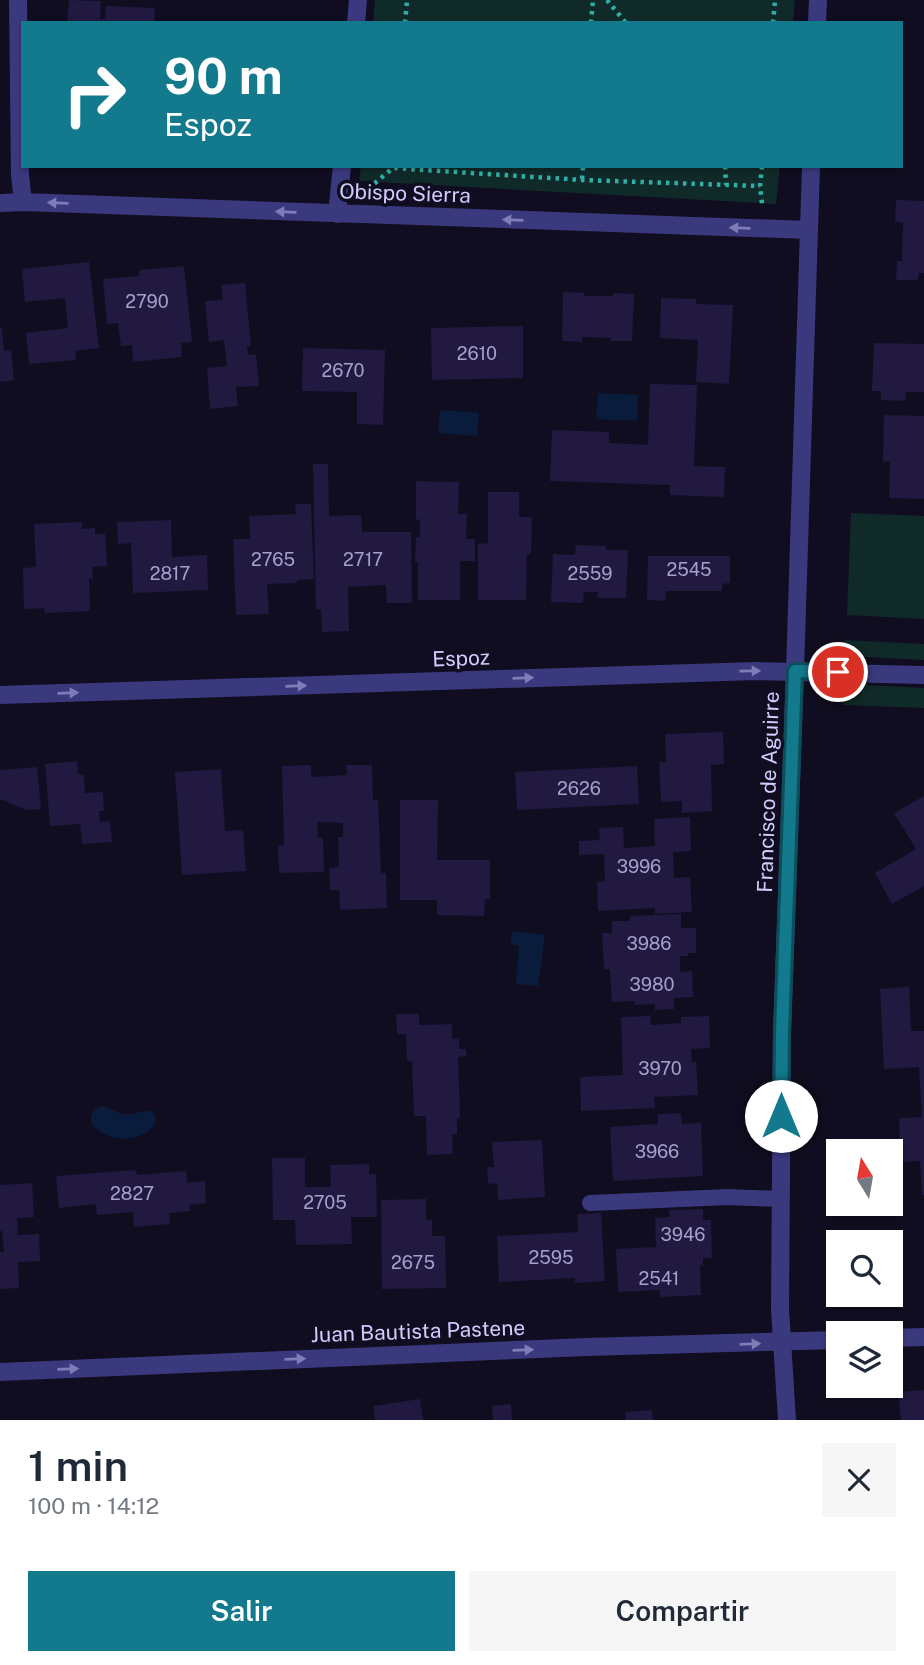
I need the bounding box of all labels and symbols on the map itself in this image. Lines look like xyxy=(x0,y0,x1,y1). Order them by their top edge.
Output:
street label: Obispo Sierra xyxy=(339,178,471,208)
one-way arrow xyxy=(47,198,69,209)
one-way arrow xyxy=(274,206,296,217)
one-way arrow xyxy=(502,214,524,225)
one-way arrow xyxy=(729,222,751,233)
house number: 2790 xyxy=(125,291,169,312)
house number: 2610 xyxy=(457,343,497,364)
house number: 2670 xyxy=(321,360,365,381)
house number: 2765 xyxy=(251,549,295,570)
house number: 2717 xyxy=(343,549,383,570)
house number: 2545 xyxy=(667,559,711,580)
house number: 2817 xyxy=(150,563,190,584)
house number: 2559 xyxy=(567,563,613,584)
pin xyxy=(808,642,868,702)
street label: Espoz xyxy=(432,645,490,671)
one-way arrow xyxy=(740,666,762,677)
one-way arrow xyxy=(512,673,534,684)
one-way arrow xyxy=(285,680,307,691)
one-way arrow xyxy=(57,687,79,698)
street label: Francisco de Aguirre xyxy=(752,691,784,893)
house number: 2626 xyxy=(557,778,601,799)
house number: 3996 xyxy=(617,856,661,877)
house number: 3986 xyxy=(626,933,672,954)
house number: 3980 xyxy=(630,974,674,995)
house number: 3970 xyxy=(638,1058,682,1079)
position arrow xyxy=(744,1079,818,1153)
north arrow xyxy=(826,1139,903,1216)
house number: 3966 xyxy=(635,1141,679,1162)
house number: 2827 xyxy=(110,1183,154,1204)
house number: 2705 xyxy=(303,1192,347,1213)
house number: 3946 xyxy=(661,1224,705,1245)
house number: 2595 xyxy=(528,1247,574,1268)
house number: 2675 xyxy=(391,1252,435,1273)
house number: 2541 xyxy=(639,1268,679,1289)
street label: Juan Bautista Pastene xyxy=(310,1315,526,1347)
one-way arrow xyxy=(739,1338,761,1349)
one-way arrow xyxy=(512,1344,534,1355)
one-way arrow xyxy=(285,1354,307,1365)
one-way arrow xyxy=(57,1363,79,1374)

